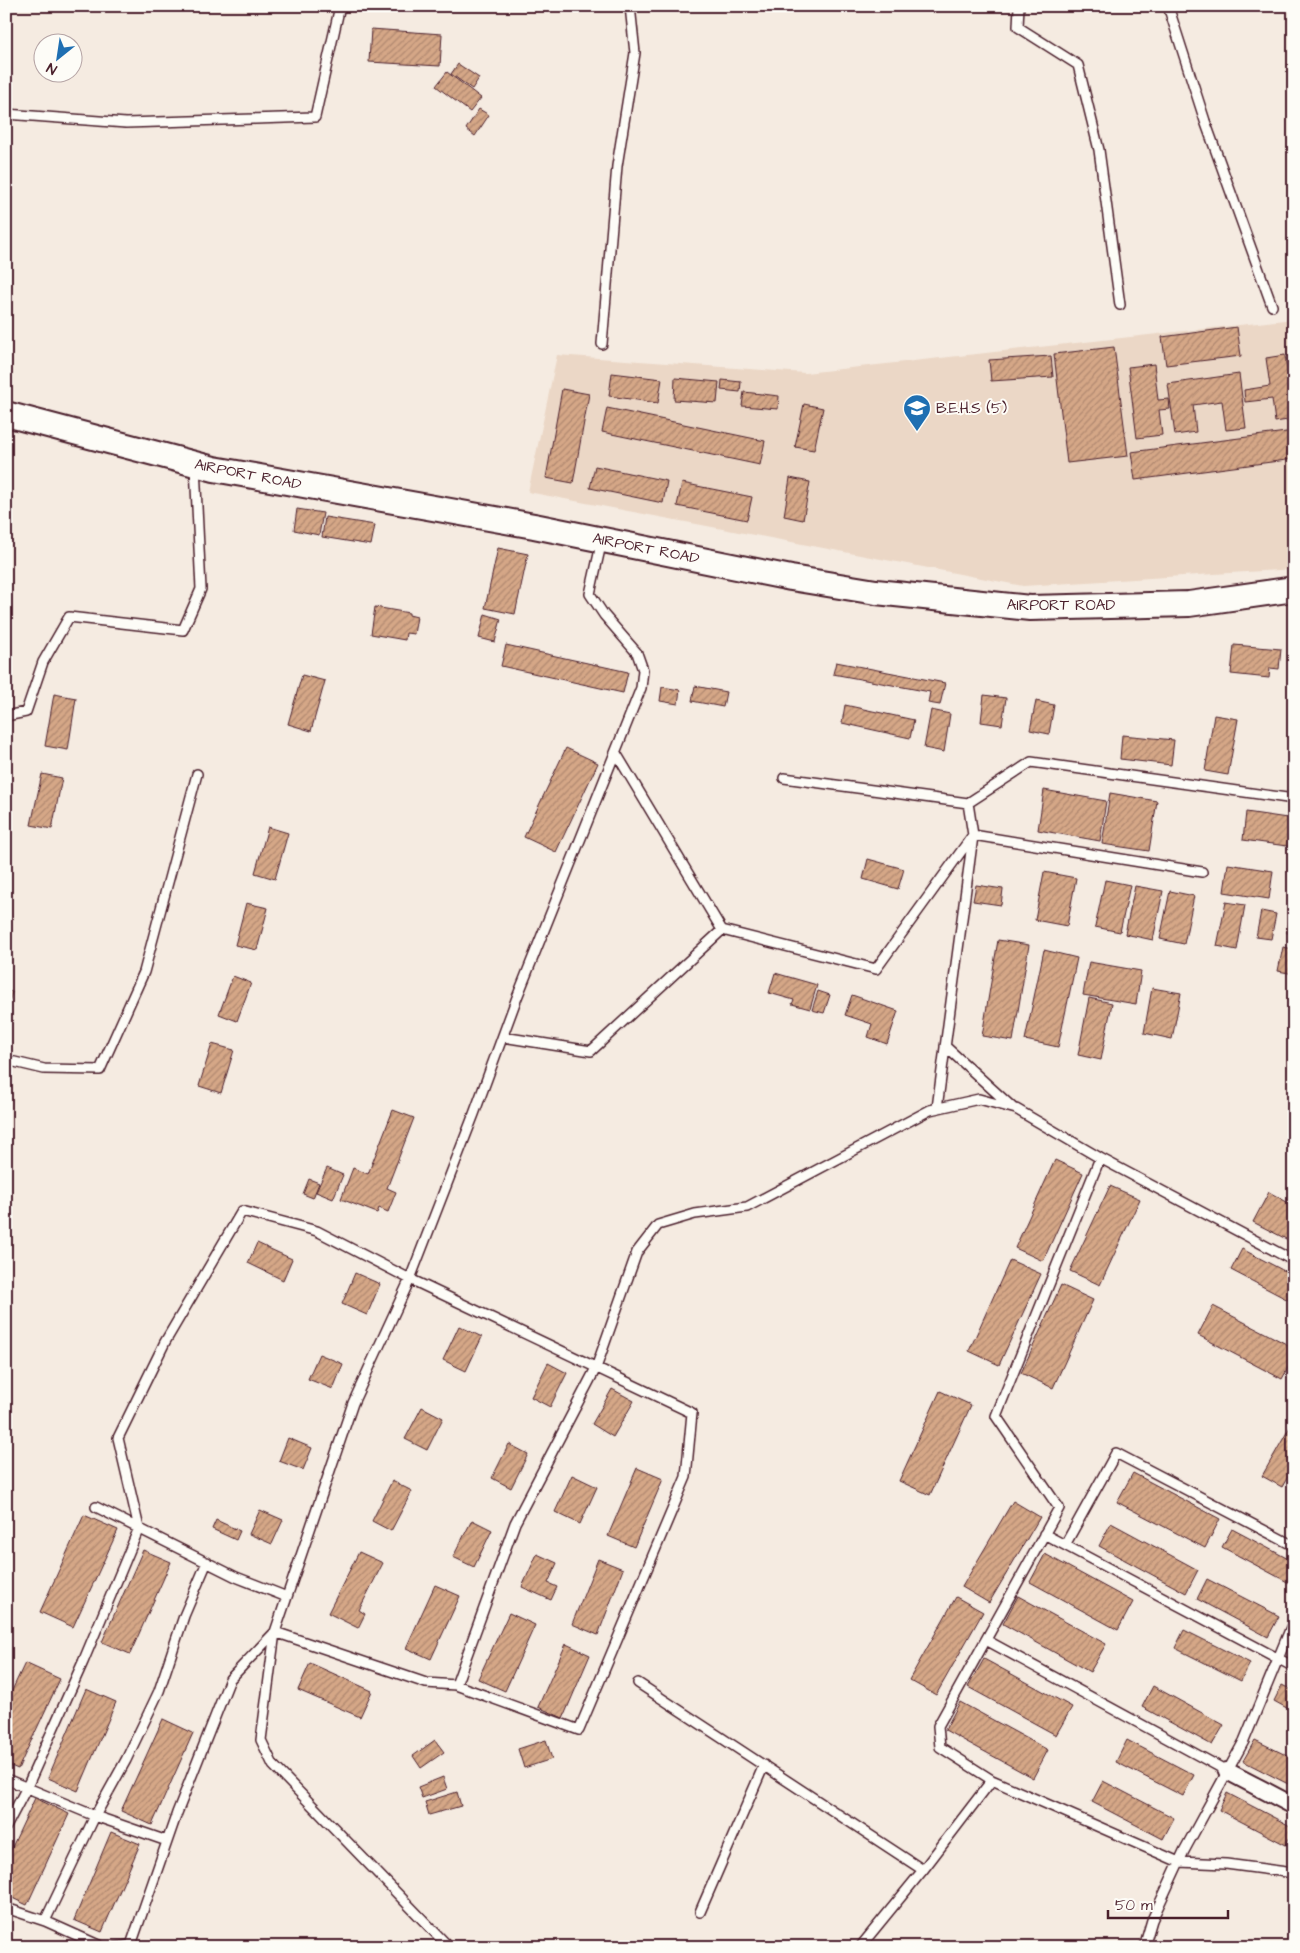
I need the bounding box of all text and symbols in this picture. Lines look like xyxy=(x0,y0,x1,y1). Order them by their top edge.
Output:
north arrow xyxy=(32,32,82,82)
text: N xyxy=(43,57,61,79)
school or university icon: B.E.H.S (5) xyxy=(902,393,932,432)
place label: B.E.H.S (5) xyxy=(936,398,1007,419)
street label: AIRPORT ROAD xyxy=(193,454,303,495)
street label: AIRPORT ROAD xyxy=(591,528,701,569)
street label: AIRPORT ROAD xyxy=(1007,595,1115,616)
scale bar xyxy=(1108,1888,1228,1920)
text: 50 m xyxy=(1115,1895,1153,1916)

